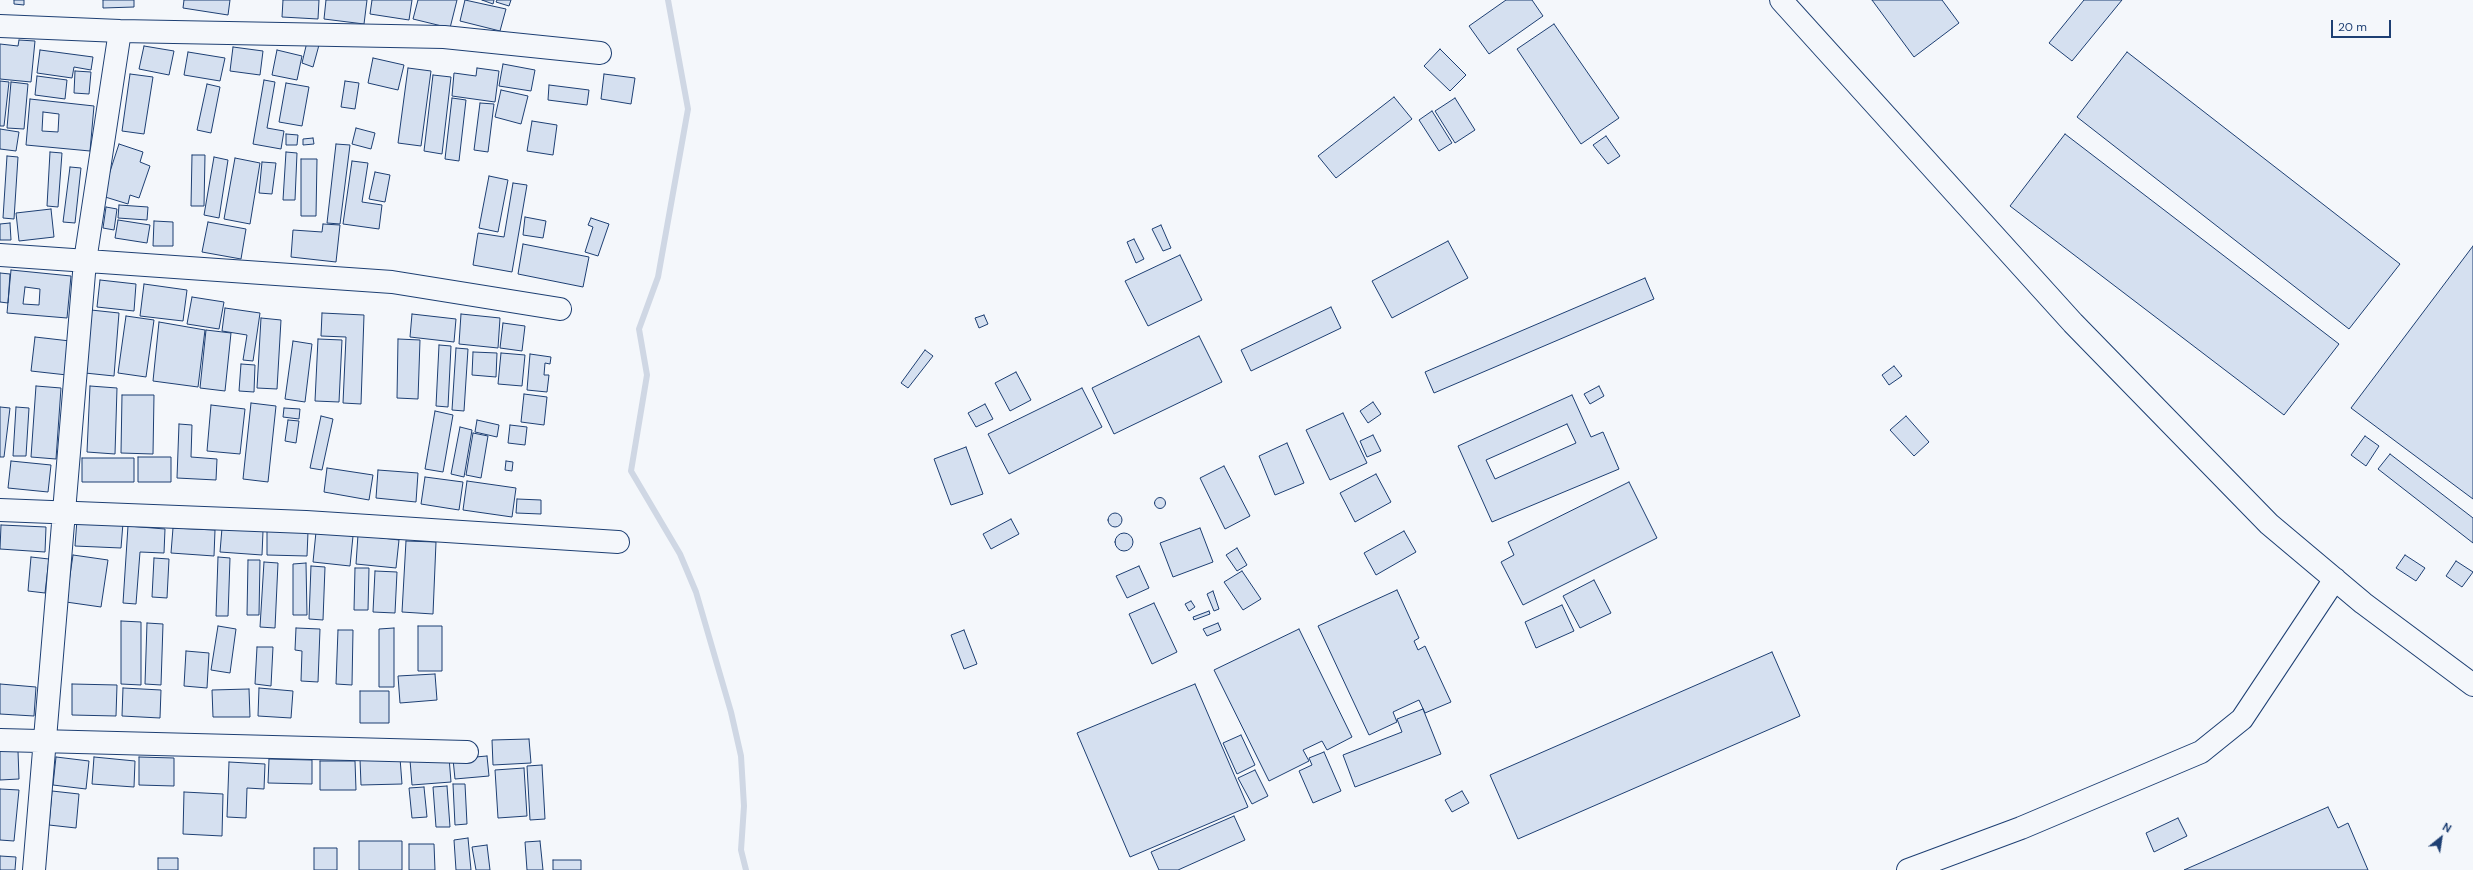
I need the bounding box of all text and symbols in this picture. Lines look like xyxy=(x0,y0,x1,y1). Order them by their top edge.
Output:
scale bar xyxy=(2333,12,2393,38)
text: 20 m xyxy=(2338,19,2367,35)
north arrow xyxy=(2421,818,2461,858)
text: N xyxy=(2440,820,2454,836)

